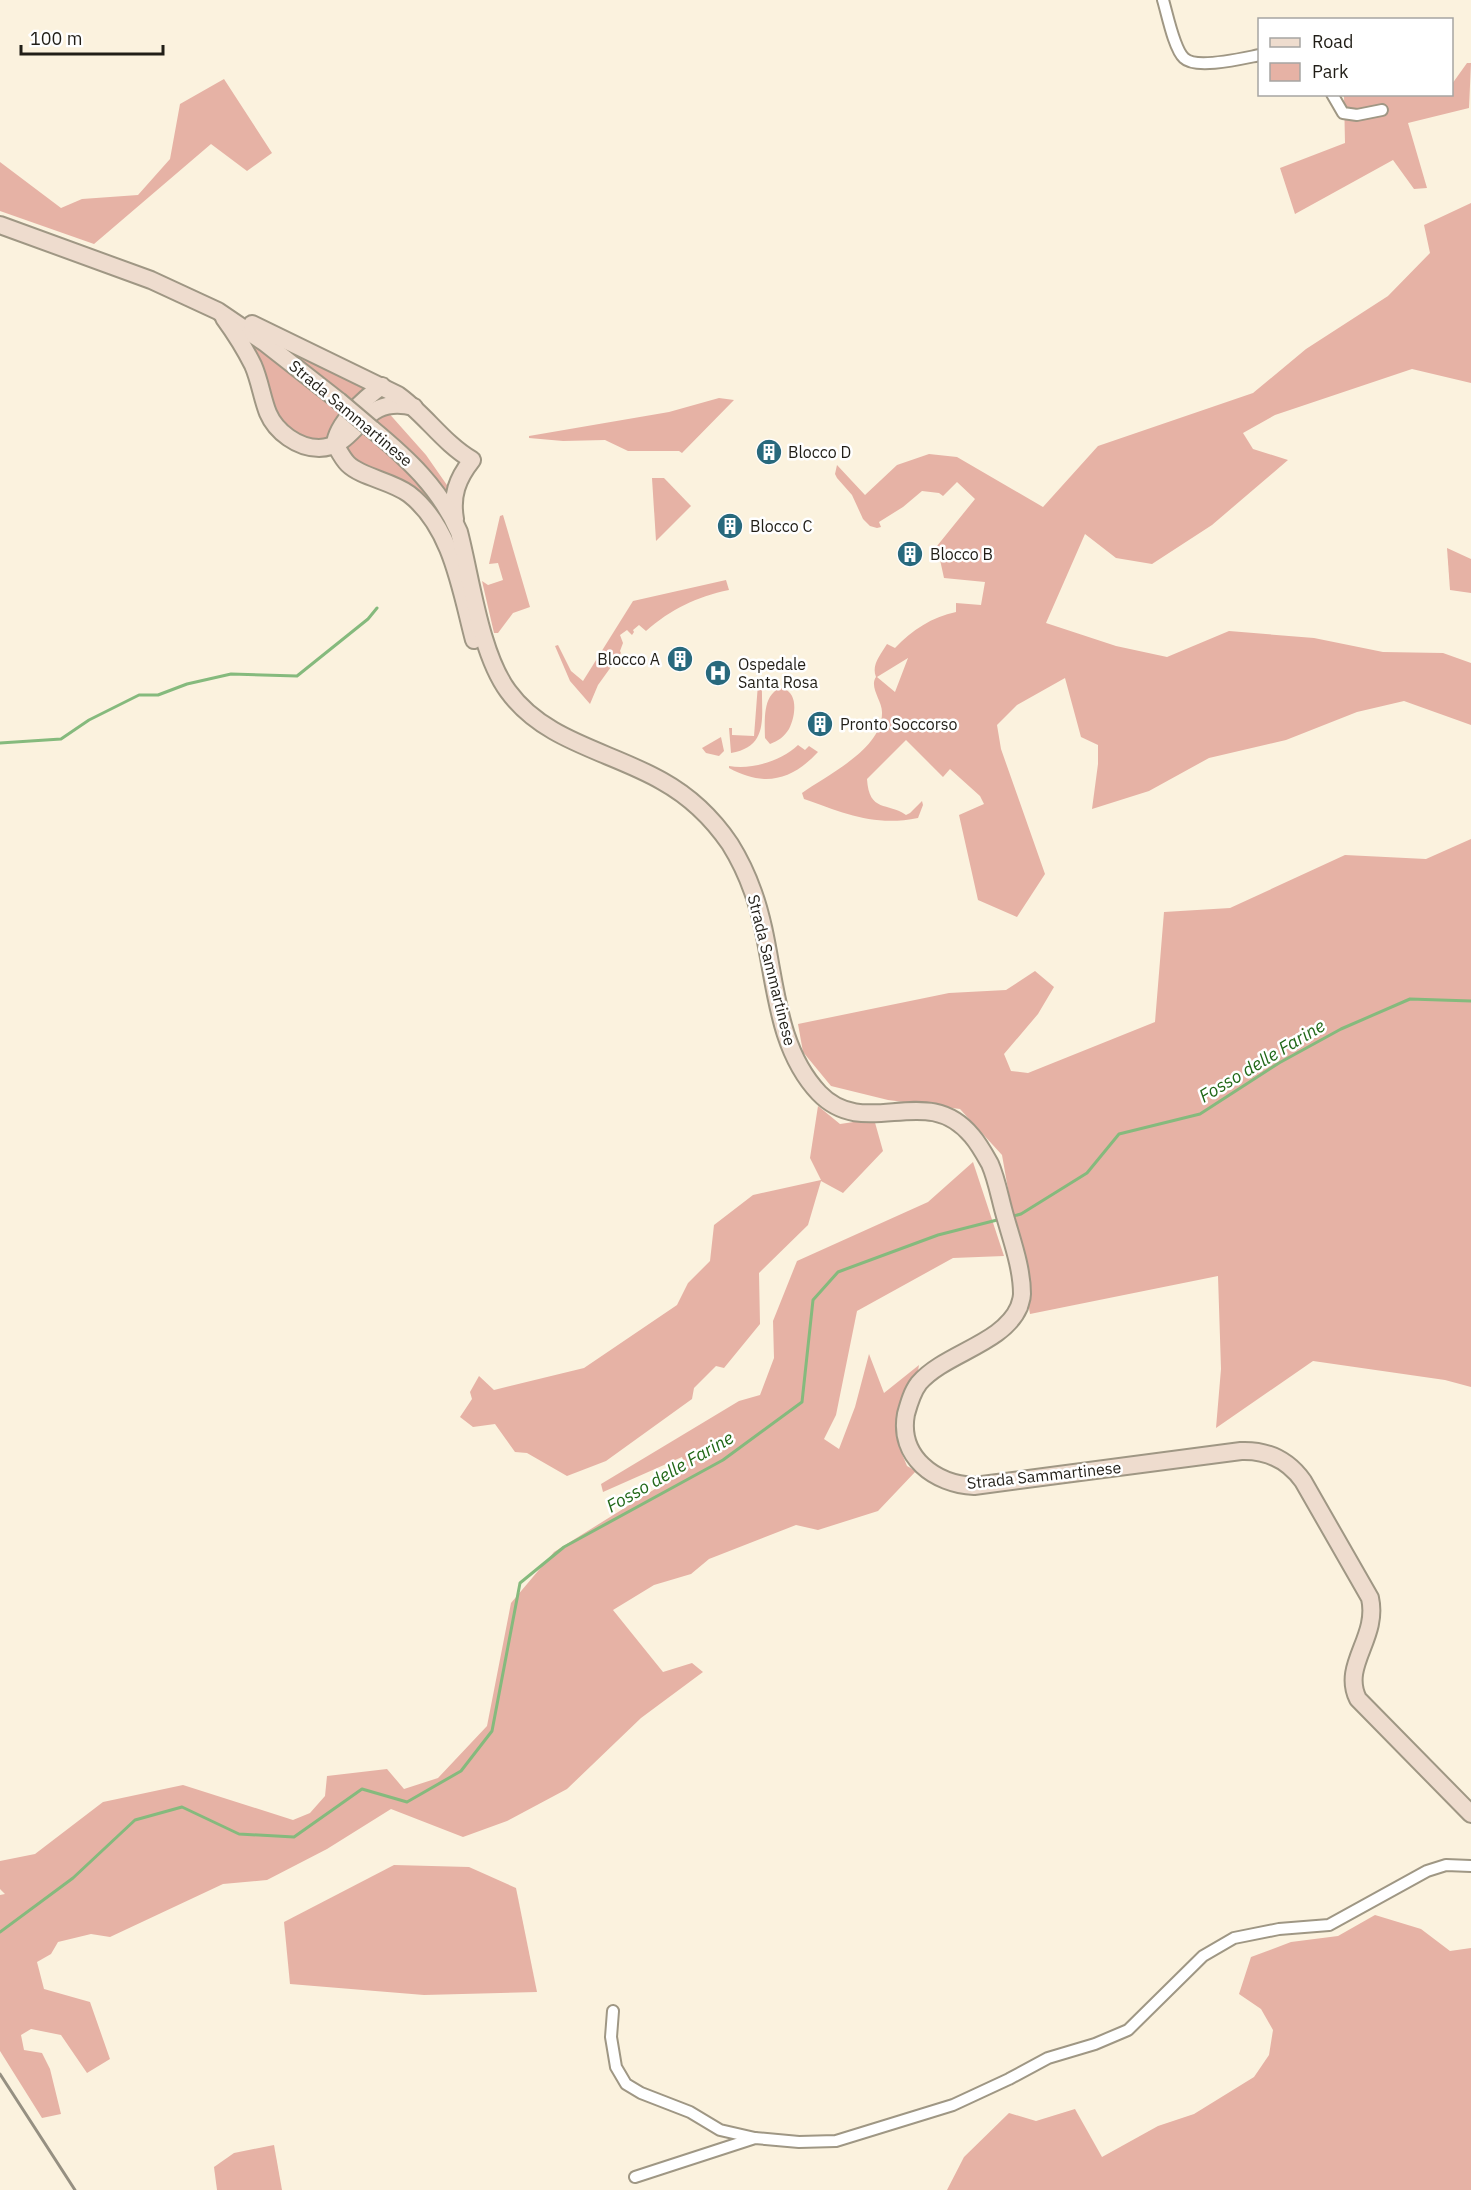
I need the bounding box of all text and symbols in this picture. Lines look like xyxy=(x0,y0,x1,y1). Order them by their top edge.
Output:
scale bar xyxy=(21,18,164,56)
legend xyxy=(1258,18,1453,96)
text: 100 m xyxy=(30,27,82,50)
text: Road xyxy=(1312,30,1353,53)
text: Park xyxy=(1312,60,1349,83)
street label: Strada Sammartinese xyxy=(285,355,417,471)
building icon: Blocco D xyxy=(754,437,784,467)
place label: Blocco D xyxy=(788,442,851,462)
building icon: Blocco C xyxy=(715,511,745,541)
place label: Blocco C xyxy=(750,516,812,536)
building icon: Blocco B xyxy=(895,539,925,569)
place label: Blocco B xyxy=(930,544,993,564)
building icon: Blocco A xyxy=(665,644,695,674)
place label: Blocco A xyxy=(597,649,660,669)
place label: Ospedale Santa Rosa xyxy=(738,654,819,692)
hospital icon: Ospedale Santa Rosa xyxy=(703,658,733,688)
building icon: Pronto Soccorso xyxy=(805,709,835,739)
place label: Pronto Soccorso xyxy=(840,714,957,734)
street label: Strada Sammartinese xyxy=(744,892,801,1048)
water label: Fosso delle Farine xyxy=(1195,1014,1329,1107)
water label: Fosso delle Farine xyxy=(602,1426,737,1517)
street label: Strada Sammartinese xyxy=(966,1457,1122,1493)

